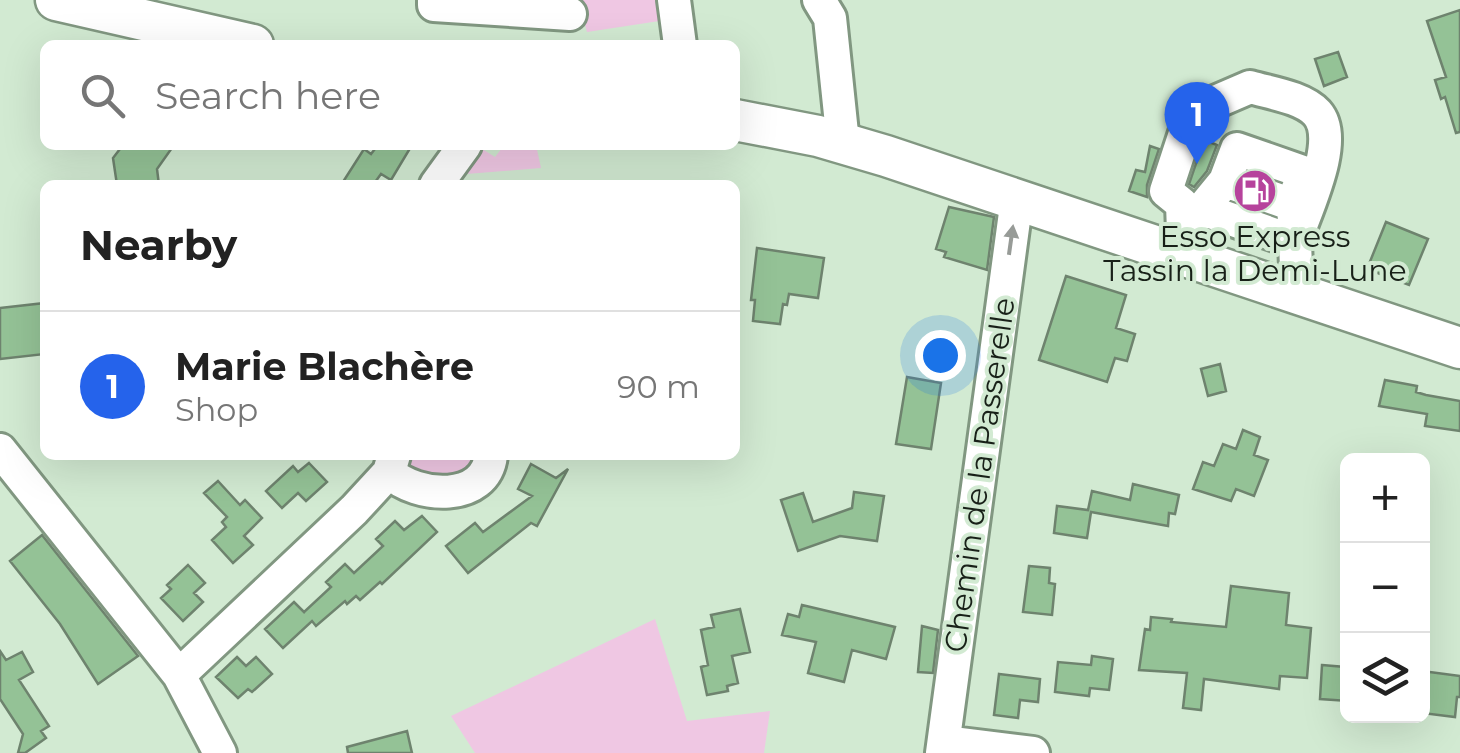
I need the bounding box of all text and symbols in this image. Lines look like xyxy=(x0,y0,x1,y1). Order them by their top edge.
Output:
search box xyxy=(40,40,740,150)
icon: search xyxy=(75,68,130,123)
text: Search here xyxy=(155,72,381,119)
pin: 1 xyxy=(1164,81,1230,164)
fuel station icon: Esso Express Tassin la Demi-Lune xyxy=(1232,168,1278,214)
place label: Esso Express Tassin la Demi-Lune xyxy=(1103,218,1407,289)
text: Nearby xyxy=(80,219,237,271)
one-way arrow xyxy=(1004,224,1020,255)
street label: Chemin de la Passerelle xyxy=(936,295,1023,655)
your location xyxy=(915,330,966,381)
text: Marie Blachère xyxy=(175,343,474,390)
text: 1 xyxy=(106,367,119,406)
text: 90 m xyxy=(617,367,700,406)
text: Shop xyxy=(175,390,258,429)
map controls xyxy=(1340,453,1430,723)
button: + xyxy=(1340,453,1430,543)
button: − xyxy=(1340,543,1430,633)
button: layers xyxy=(1340,633,1430,723)

